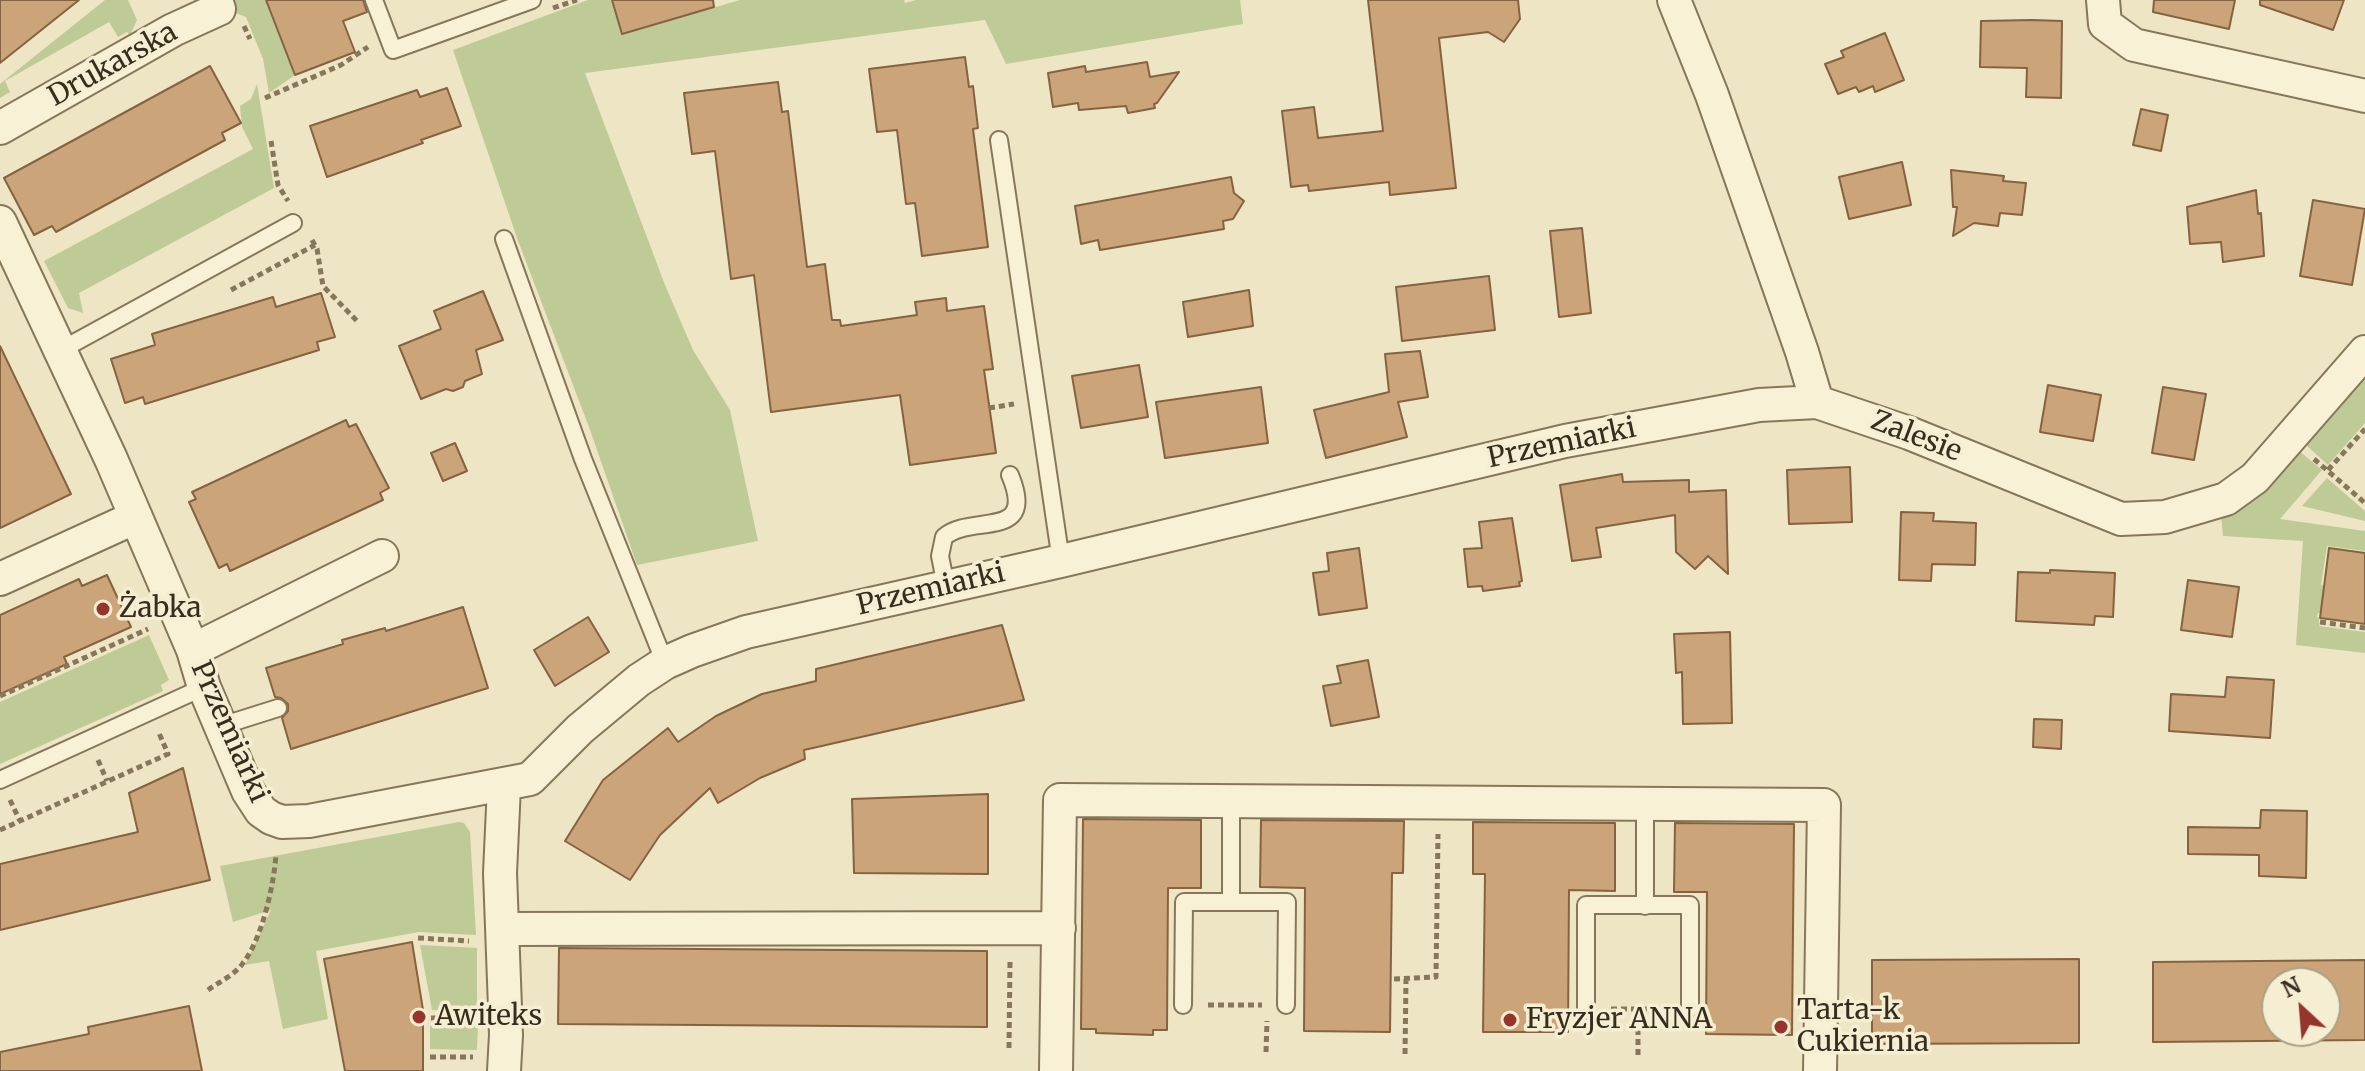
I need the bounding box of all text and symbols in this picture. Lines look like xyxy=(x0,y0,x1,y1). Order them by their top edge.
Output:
street label: Drukarska xyxy=(43,16,183,114)
street label: Zalesie xyxy=(1866,404,1966,470)
street label: Przemiarki xyxy=(1485,412,1639,476)
street label: Przemiarki xyxy=(854,557,1008,623)
place label: Żabka xyxy=(119,592,202,626)
marker: Żabka xyxy=(94,600,112,618)
street label: Przemiarki xyxy=(183,656,275,808)
north arrow xyxy=(2261,967,2341,1047)
text: N xyxy=(2277,971,2305,1004)
place label: Tarta-k Cukiernia xyxy=(1797,994,1929,1060)
place label: Awiteks xyxy=(435,1000,542,1034)
place label: Fryzjer ANNA xyxy=(1526,1003,1712,1037)
marker: Awiteks xyxy=(410,1008,428,1026)
marker: Fryzjer ANNA xyxy=(1501,1011,1519,1029)
marker: Tarta-k Cukiernia xyxy=(1772,1018,1790,1036)

